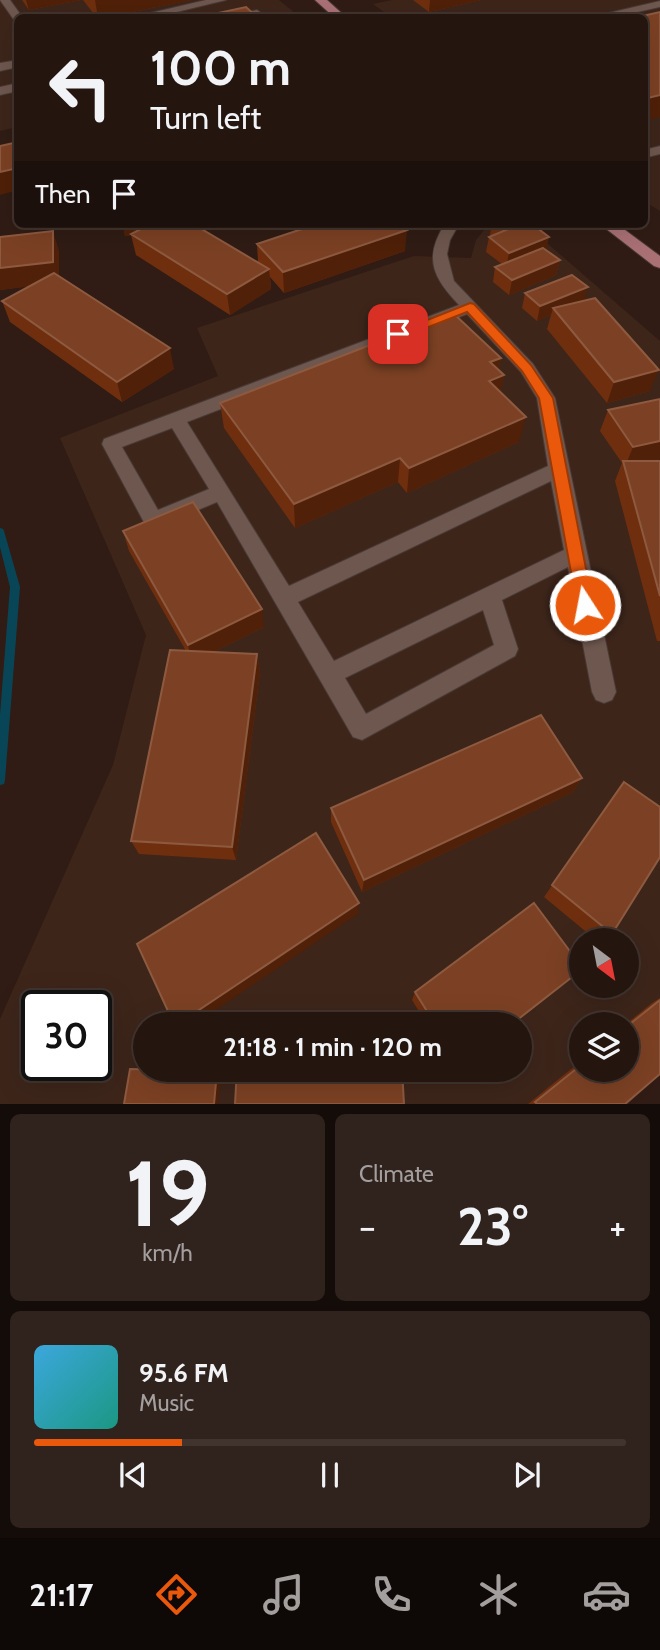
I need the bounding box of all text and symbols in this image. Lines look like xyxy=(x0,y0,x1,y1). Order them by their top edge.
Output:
text: 100 m xyxy=(150,38,291,97)
icon: left xyxy=(35,42,126,133)
text: Turn left xyxy=(150,98,261,137)
icon: arrive xyxy=(105,175,143,213)
text: Then xyxy=(35,178,91,210)
pin xyxy=(368,304,428,364)
icon: arrive xyxy=(379,315,417,353)
position arrow xyxy=(548,568,622,642)
north arrow xyxy=(569,928,639,998)
map controls xyxy=(569,928,639,1082)
speed limit sign: 30 xyxy=(21,990,112,1081)
button: layers xyxy=(569,1012,639,1082)
text: 21:18 · 1 min · 120 m xyxy=(223,1031,442,1063)
text: 19 xyxy=(125,1138,210,1249)
text: Climate xyxy=(359,1160,434,1188)
text: 23° xyxy=(457,1195,528,1258)
text: − xyxy=(359,1203,376,1250)
text: + xyxy=(609,1203,626,1250)
text: km/h xyxy=(142,1239,193,1267)
text: 95.6 FM xyxy=(139,1357,229,1389)
text: Music xyxy=(139,1389,194,1417)
icon: previous xyxy=(114,1456,152,1494)
icon: pause xyxy=(311,1456,349,1494)
icon: next xyxy=(508,1456,546,1494)
icon: directions xyxy=(152,1570,201,1619)
icon: music xyxy=(259,1570,308,1619)
icon: phone xyxy=(367,1570,416,1619)
icon: climate xyxy=(474,1570,523,1619)
icon: car xyxy=(582,1570,631,1619)
text: 21:17 xyxy=(29,1575,93,1614)

